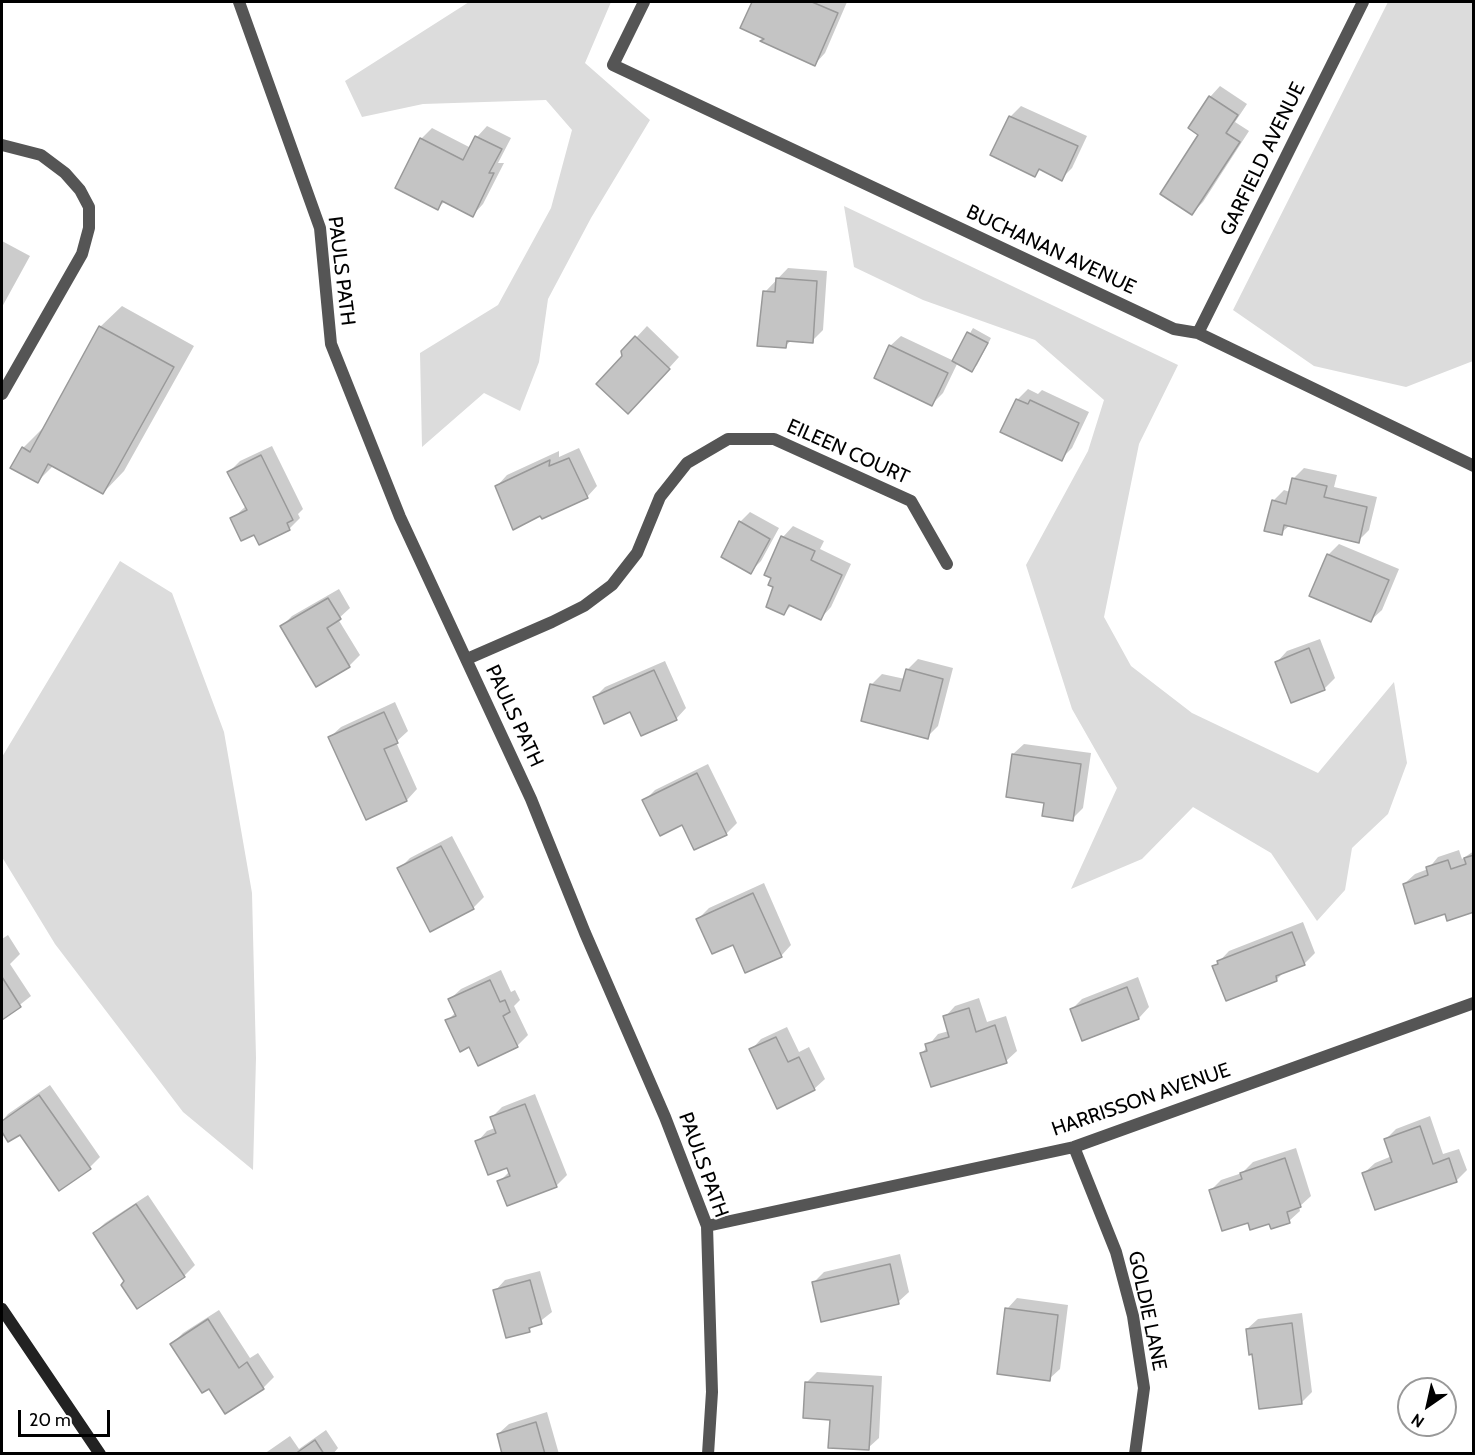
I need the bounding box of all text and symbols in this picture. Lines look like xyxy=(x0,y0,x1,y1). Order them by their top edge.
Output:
street label: GARFIELD AVENUE xyxy=(1215,78,1311,240)
street label: BUCHANAN AVENUE xyxy=(962,200,1140,300)
street label: PAULS PATH xyxy=(322,215,360,327)
street label: EILEEN COURT xyxy=(783,414,913,490)
street label: PAULS PATH xyxy=(480,661,548,771)
street label: HARRISSON AVENUE xyxy=(1049,1058,1233,1142)
street label: PAULS PATH xyxy=(673,1109,733,1221)
street label: GOLDIE LANE xyxy=(1123,1249,1171,1373)
north arrow xyxy=(1397,1377,1457,1437)
scale bar xyxy=(21,1398,112,1436)
text: 20 m xyxy=(29,1409,71,1431)
text: N xyxy=(1408,1410,1428,1432)

